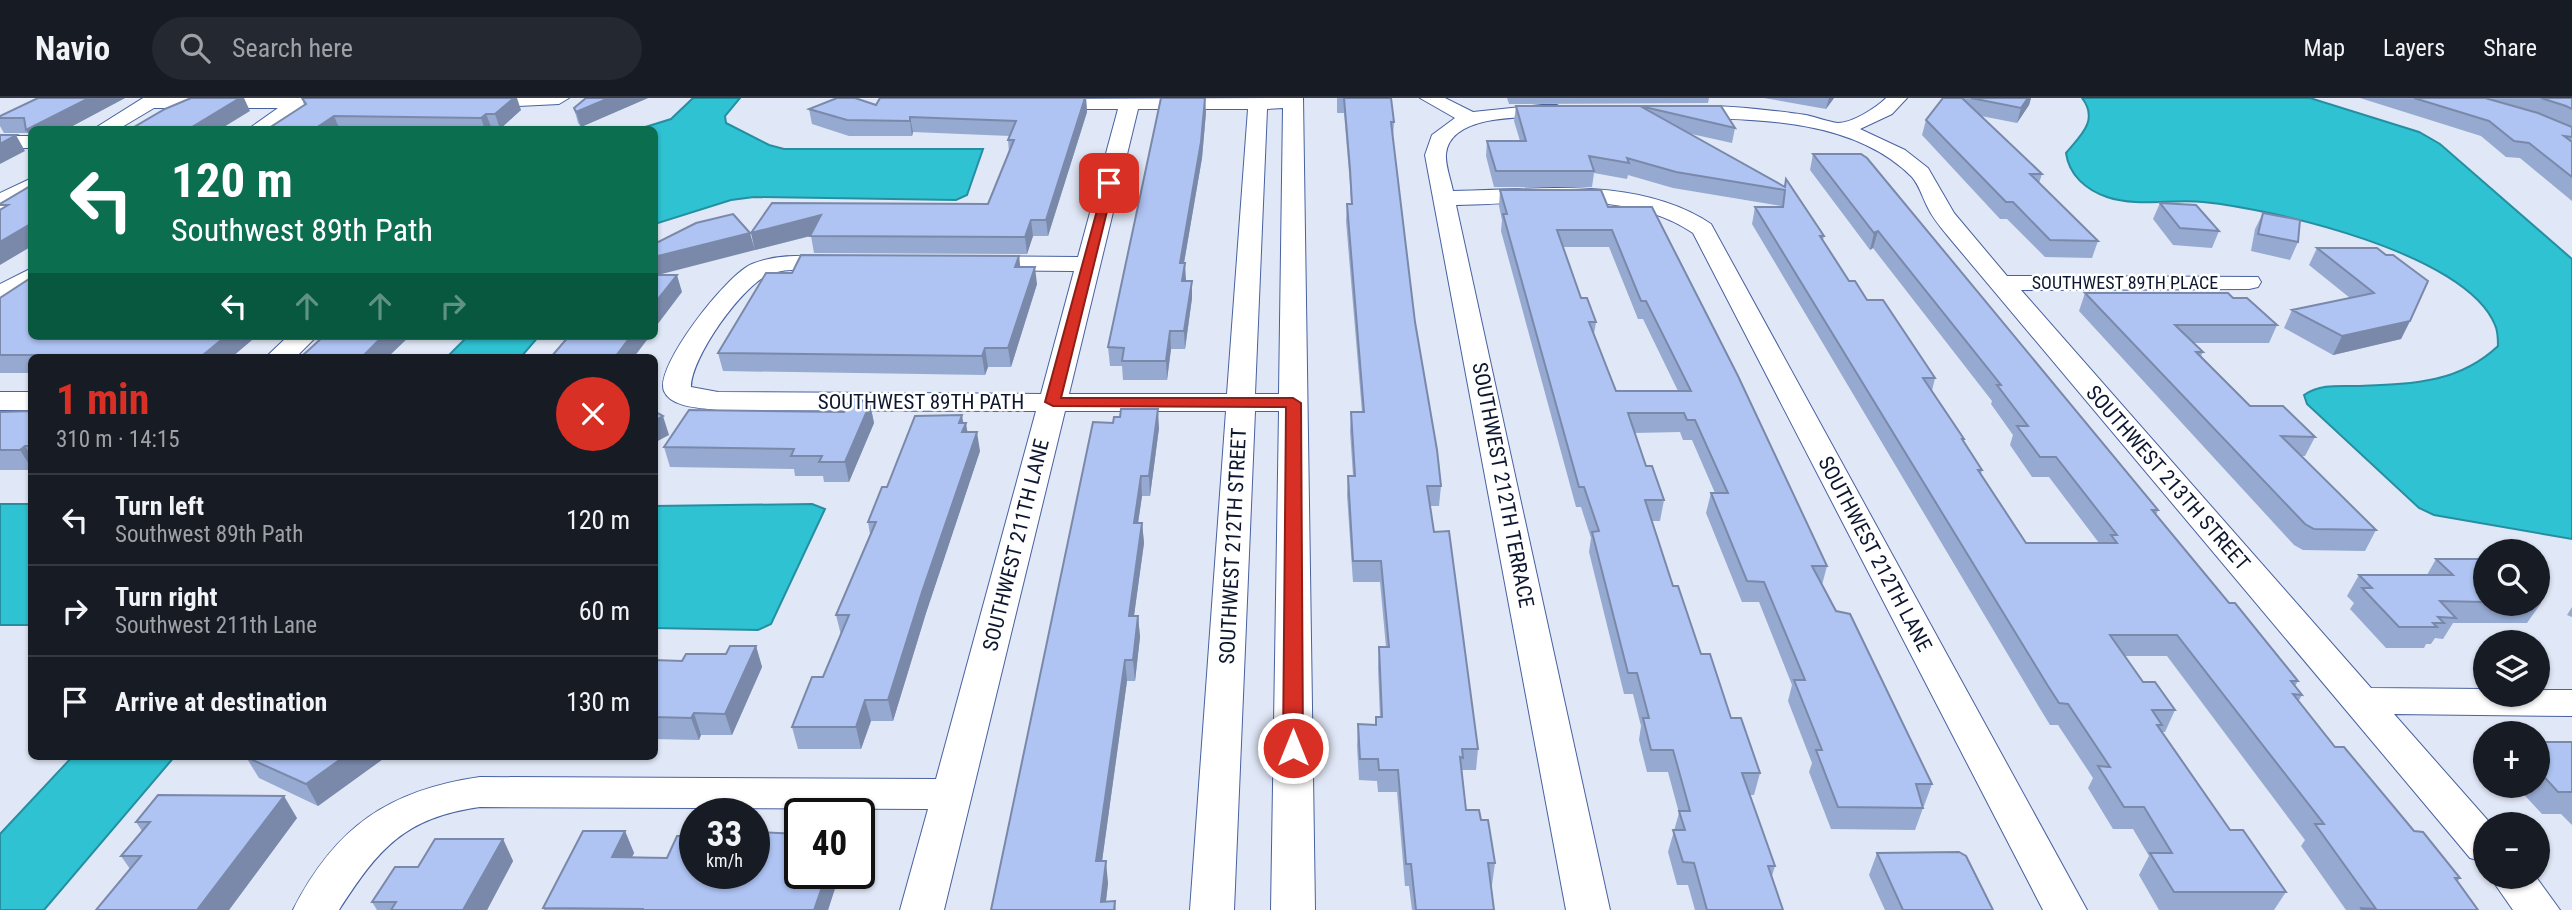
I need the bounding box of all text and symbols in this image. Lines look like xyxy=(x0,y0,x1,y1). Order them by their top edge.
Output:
search box xyxy=(152,17,642,80)
text: Navio xyxy=(35,29,110,68)
icon: search xyxy=(176,29,214,67)
text: Search here xyxy=(232,33,353,63)
text: Map xyxy=(2304,34,2345,62)
text: Layers xyxy=(2383,34,2445,62)
text: Share xyxy=(2483,34,2537,62)
text: 120 m xyxy=(171,152,293,209)
pin xyxy=(1079,153,1139,213)
icon: left xyxy=(56,154,147,245)
icon: arrive xyxy=(1090,164,1128,202)
text: Southwest 89th Path xyxy=(171,211,433,249)
street label: SOUTHWEST 89TH PLACE xyxy=(2032,272,2218,293)
icon: left xyxy=(215,287,253,325)
icon: ahead xyxy=(288,287,326,325)
icon: ahead xyxy=(361,287,399,325)
icon: right xyxy=(434,287,472,325)
street label: SOUTHWEST 212TH TERRACE xyxy=(1467,360,1539,610)
text: 1 min xyxy=(56,375,149,424)
button: close xyxy=(556,377,630,451)
street label: SOUTHWEST 213TH STREET xyxy=(2081,381,2255,575)
street label: SOUTHWEST 89TH PATH xyxy=(818,390,1024,414)
text: 310 m · 14:15 xyxy=(56,426,180,453)
street label: SOUTHWEST 212TH STREET xyxy=(1215,427,1251,665)
street label: SOUTHWEST 211TH LANE xyxy=(978,437,1054,653)
street label: SOUTHWEST 212TH LANE xyxy=(1813,452,1937,656)
text: Turn left xyxy=(115,491,204,521)
icon: left xyxy=(56,501,94,539)
text: 120 m xyxy=(566,505,630,535)
text: Southwest 89th Path xyxy=(115,521,303,548)
map controls xyxy=(2473,539,2550,889)
button: search xyxy=(2473,539,2550,616)
text: Turn right xyxy=(115,582,217,612)
icon: right xyxy=(56,592,94,630)
text: 60 m xyxy=(579,596,630,626)
text: Southwest 211th Lane xyxy=(115,612,317,639)
button: layers xyxy=(2473,630,2550,707)
icon: arrive xyxy=(56,683,94,721)
text: Arrive at destination xyxy=(115,687,327,717)
text: 130 m xyxy=(566,687,630,717)
position arrow xyxy=(1256,711,1330,785)
button: + xyxy=(2473,721,2550,798)
speed limit sign: 40 xyxy=(784,798,875,889)
button: − xyxy=(2473,812,2550,889)
text: 33 xyxy=(707,814,742,855)
text: km/h xyxy=(706,850,743,871)

